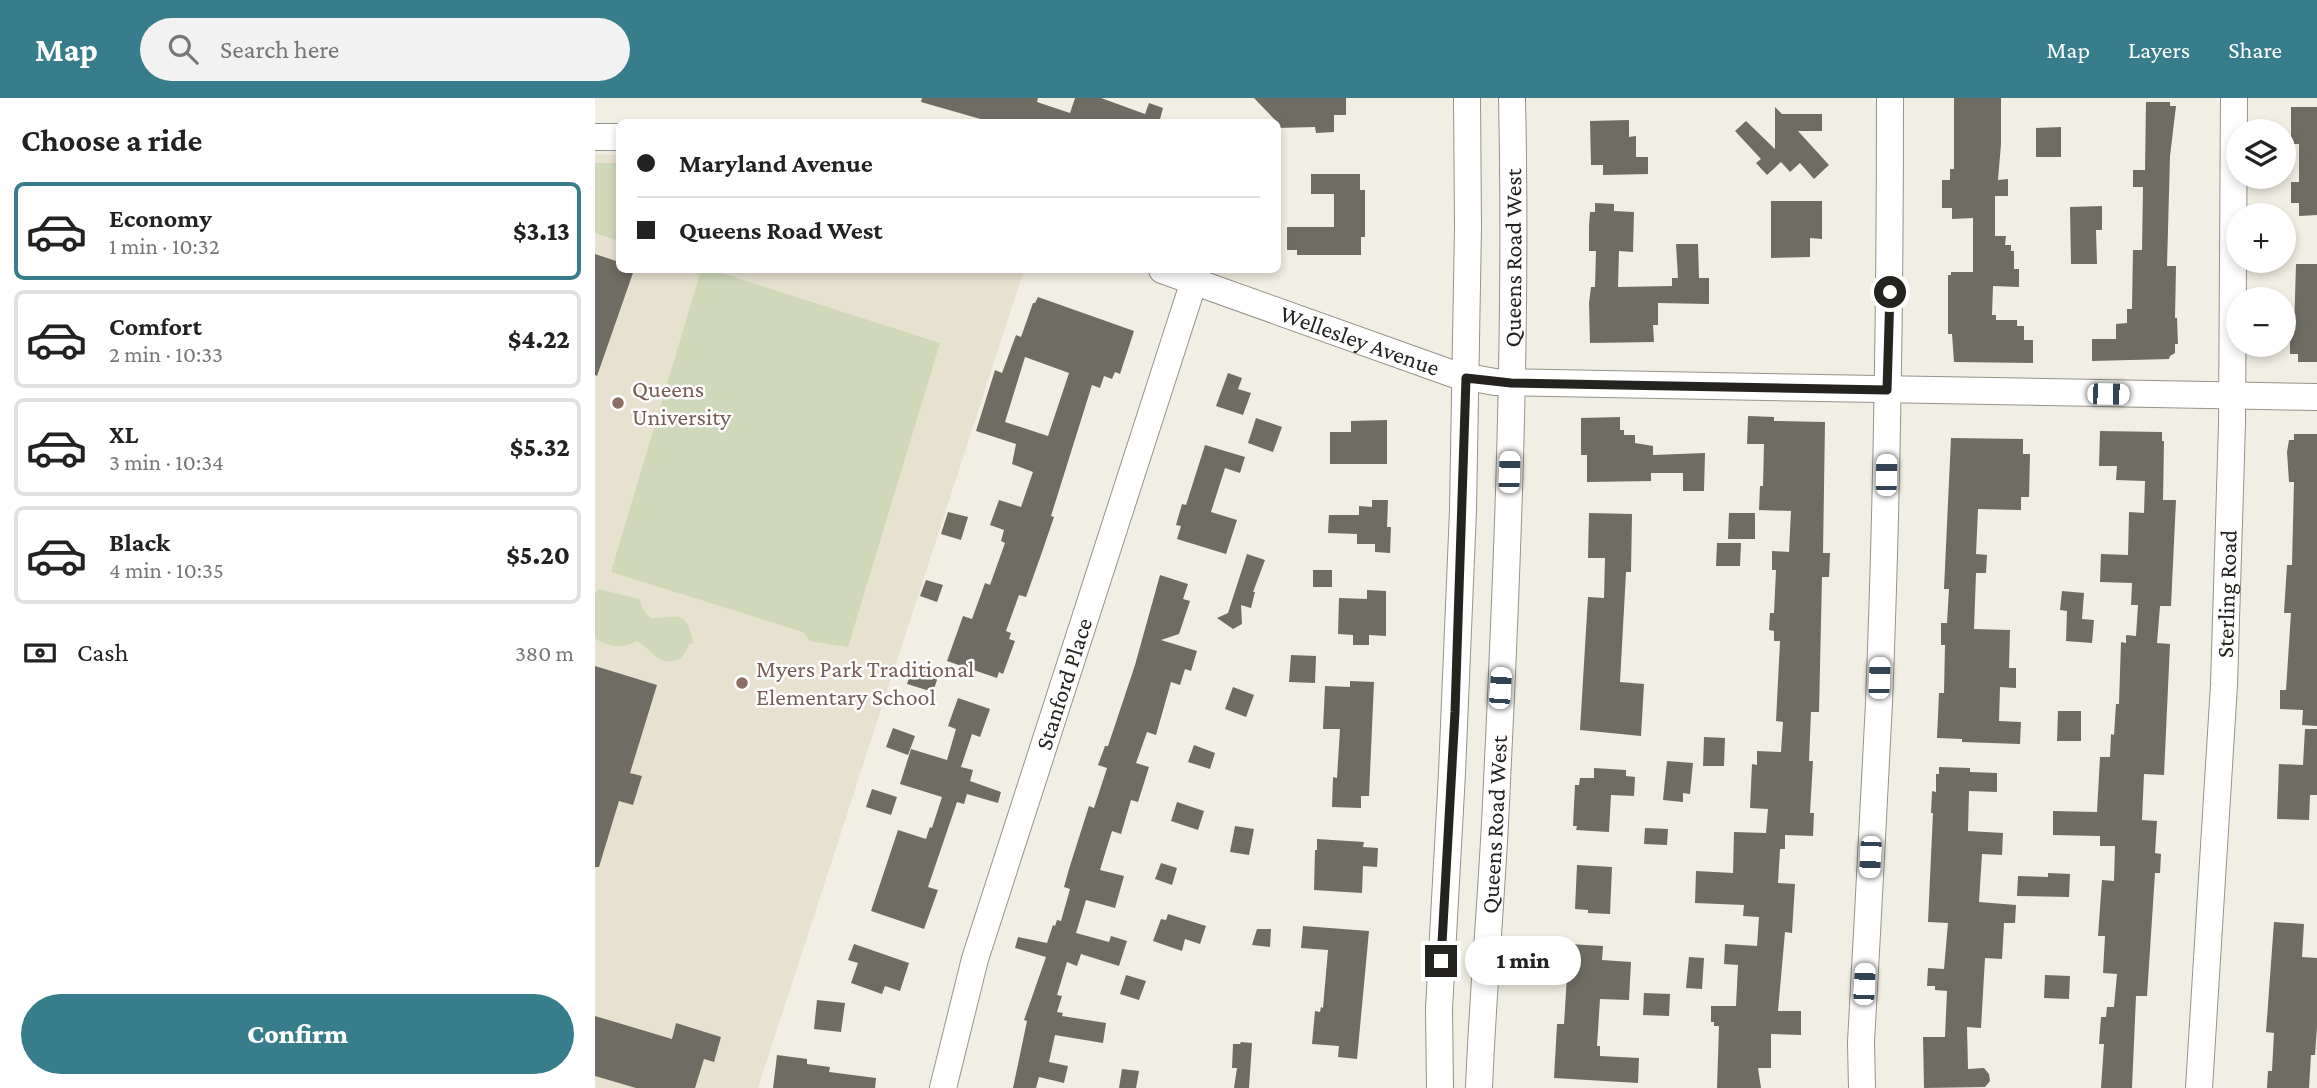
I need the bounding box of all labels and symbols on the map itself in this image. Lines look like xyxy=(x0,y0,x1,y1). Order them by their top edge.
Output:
street label: Queens Road West xyxy=(1498,167,1526,347)
route start xyxy=(1874,276,1906,308)
street label: Wellesley Avenue xyxy=(1277,299,1443,381)
place label: Queens University xyxy=(632,375,732,430)
car xyxy=(2087,383,2130,405)
marker: Queens University xyxy=(610,395,626,411)
car xyxy=(1498,451,1521,493)
car xyxy=(1876,454,1897,496)
street label: Sterling Road xyxy=(2211,529,2242,658)
street label: Stanford Place xyxy=(1029,614,1097,753)
place label: Myers Park Traditional Elementary School xyxy=(756,655,974,710)
car xyxy=(1868,657,1891,699)
car xyxy=(1489,666,1512,710)
marker: Myers Park Traditional Elementary School xyxy=(734,675,750,691)
street label: Queens Road West xyxy=(1475,733,1512,915)
car xyxy=(1859,835,1882,879)
callout: 1 min xyxy=(1465,936,1581,986)
route end xyxy=(1425,945,1457,977)
car xyxy=(1853,962,1876,1006)

